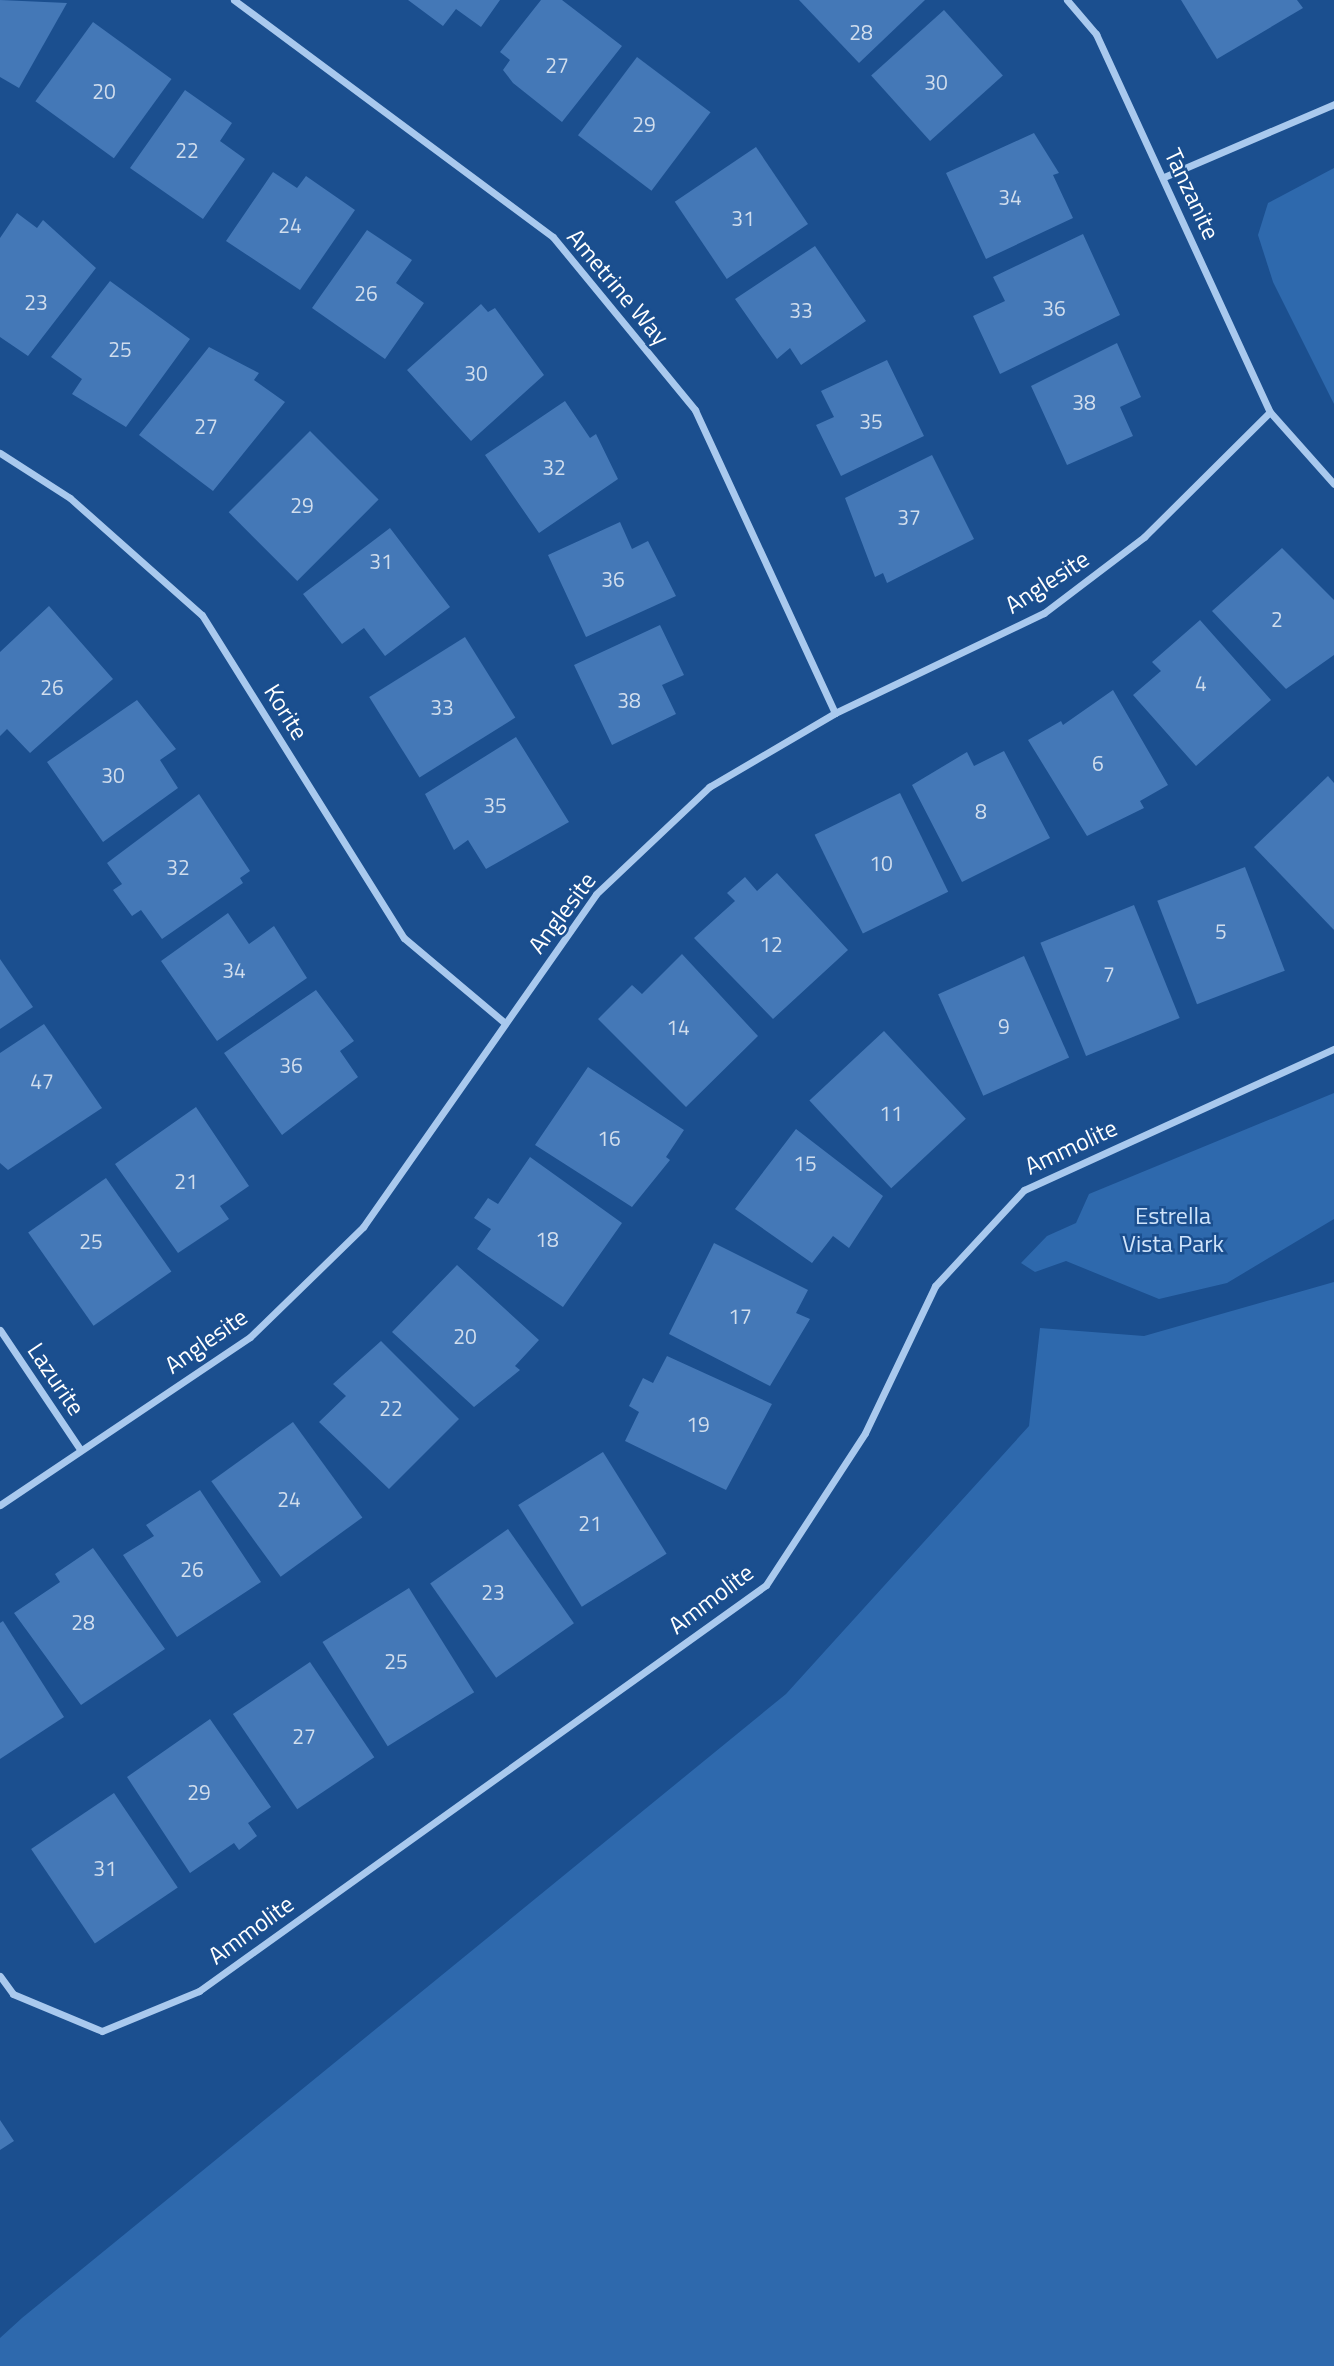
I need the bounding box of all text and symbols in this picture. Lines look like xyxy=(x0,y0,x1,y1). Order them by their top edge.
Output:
house number: 28 xyxy=(849,19,873,45)
house number: 27 xyxy=(545,52,569,78)
house number: 30 xyxy=(924,69,948,95)
house number: 20 xyxy=(92,78,116,104)
house number: 29 xyxy=(632,111,656,137)
house number: 22 xyxy=(175,137,199,163)
street label: Tanzanite xyxy=(1158,144,1226,244)
house number: 34 xyxy=(998,184,1022,210)
house number: 31 xyxy=(731,205,755,231)
house number: 24 xyxy=(278,212,302,238)
street label: Ametrine Way xyxy=(561,223,675,351)
house number: 26 xyxy=(354,280,378,306)
house number: 23 xyxy=(24,289,48,315)
house number: 36 xyxy=(1042,295,1066,321)
house number: 33 xyxy=(789,297,813,323)
house number: 25 xyxy=(108,336,132,362)
house number: 30 xyxy=(464,360,488,386)
house number: 38 xyxy=(1072,389,1096,415)
house number: 35 xyxy=(859,408,883,434)
house number: 27 xyxy=(194,413,218,439)
house number: 32 xyxy=(542,454,566,480)
house number: 29 xyxy=(290,492,314,518)
house number: 37 xyxy=(897,504,921,530)
street label: Anglesite xyxy=(1000,544,1094,620)
house number: 31 xyxy=(369,548,393,574)
house number: 36 xyxy=(601,566,625,592)
house number: 2 xyxy=(1271,606,1283,632)
house number: 4 xyxy=(1195,670,1207,696)
house number: 26 xyxy=(40,674,64,700)
street label: Korite xyxy=(258,679,314,745)
house number: 38 xyxy=(617,687,641,713)
house number: 33 xyxy=(430,694,454,720)
house number: 6 xyxy=(1092,750,1104,776)
house number: 30 xyxy=(101,762,125,788)
house number: 35 xyxy=(483,792,507,818)
house number: 8 xyxy=(975,798,987,824)
house number: 10 xyxy=(869,850,893,876)
house number: 32 xyxy=(166,854,190,880)
street label: Anglesite xyxy=(522,867,602,959)
house number: 5 xyxy=(1215,918,1227,944)
house number: 12 xyxy=(759,931,783,957)
house number: 34 xyxy=(222,957,246,983)
house number: 7 xyxy=(1103,961,1115,987)
house number: 9 xyxy=(998,1013,1010,1039)
house number: 14 xyxy=(666,1014,690,1040)
house number: 36 xyxy=(279,1052,303,1078)
house number: 47 xyxy=(30,1068,54,1094)
house number: 11 xyxy=(879,1100,903,1126)
street label: Ammolite xyxy=(1020,1113,1122,1181)
house number: 16 xyxy=(597,1125,621,1151)
house number: 15 xyxy=(793,1150,817,1176)
house number: 21 xyxy=(174,1168,198,1194)
park label: Estrella Vista Park xyxy=(1122,1202,1224,1258)
house number: 18 xyxy=(535,1226,559,1252)
house number: 25 xyxy=(79,1228,103,1254)
street label: Anglesite xyxy=(159,1302,253,1380)
house number: 17 xyxy=(728,1303,752,1329)
house number: 20 xyxy=(453,1323,477,1349)
street label: Lazurite xyxy=(21,1337,91,1421)
house number: 22 xyxy=(379,1395,403,1421)
house number: 19 xyxy=(686,1411,710,1437)
house number: 24 xyxy=(277,1486,301,1512)
house number: 21 xyxy=(578,1510,602,1536)
house number: 26 xyxy=(180,1556,204,1582)
street label: Ammolite xyxy=(663,1558,759,1640)
house number: 23 xyxy=(481,1579,505,1605)
house number: 28 xyxy=(71,1609,95,1635)
house number: 25 xyxy=(384,1648,408,1674)
house number: 27 xyxy=(292,1723,316,1749)
house number: 29 xyxy=(187,1779,211,1805)
house number: 31 xyxy=(93,1855,117,1881)
street label: Ammolite xyxy=(203,1889,299,1971)

